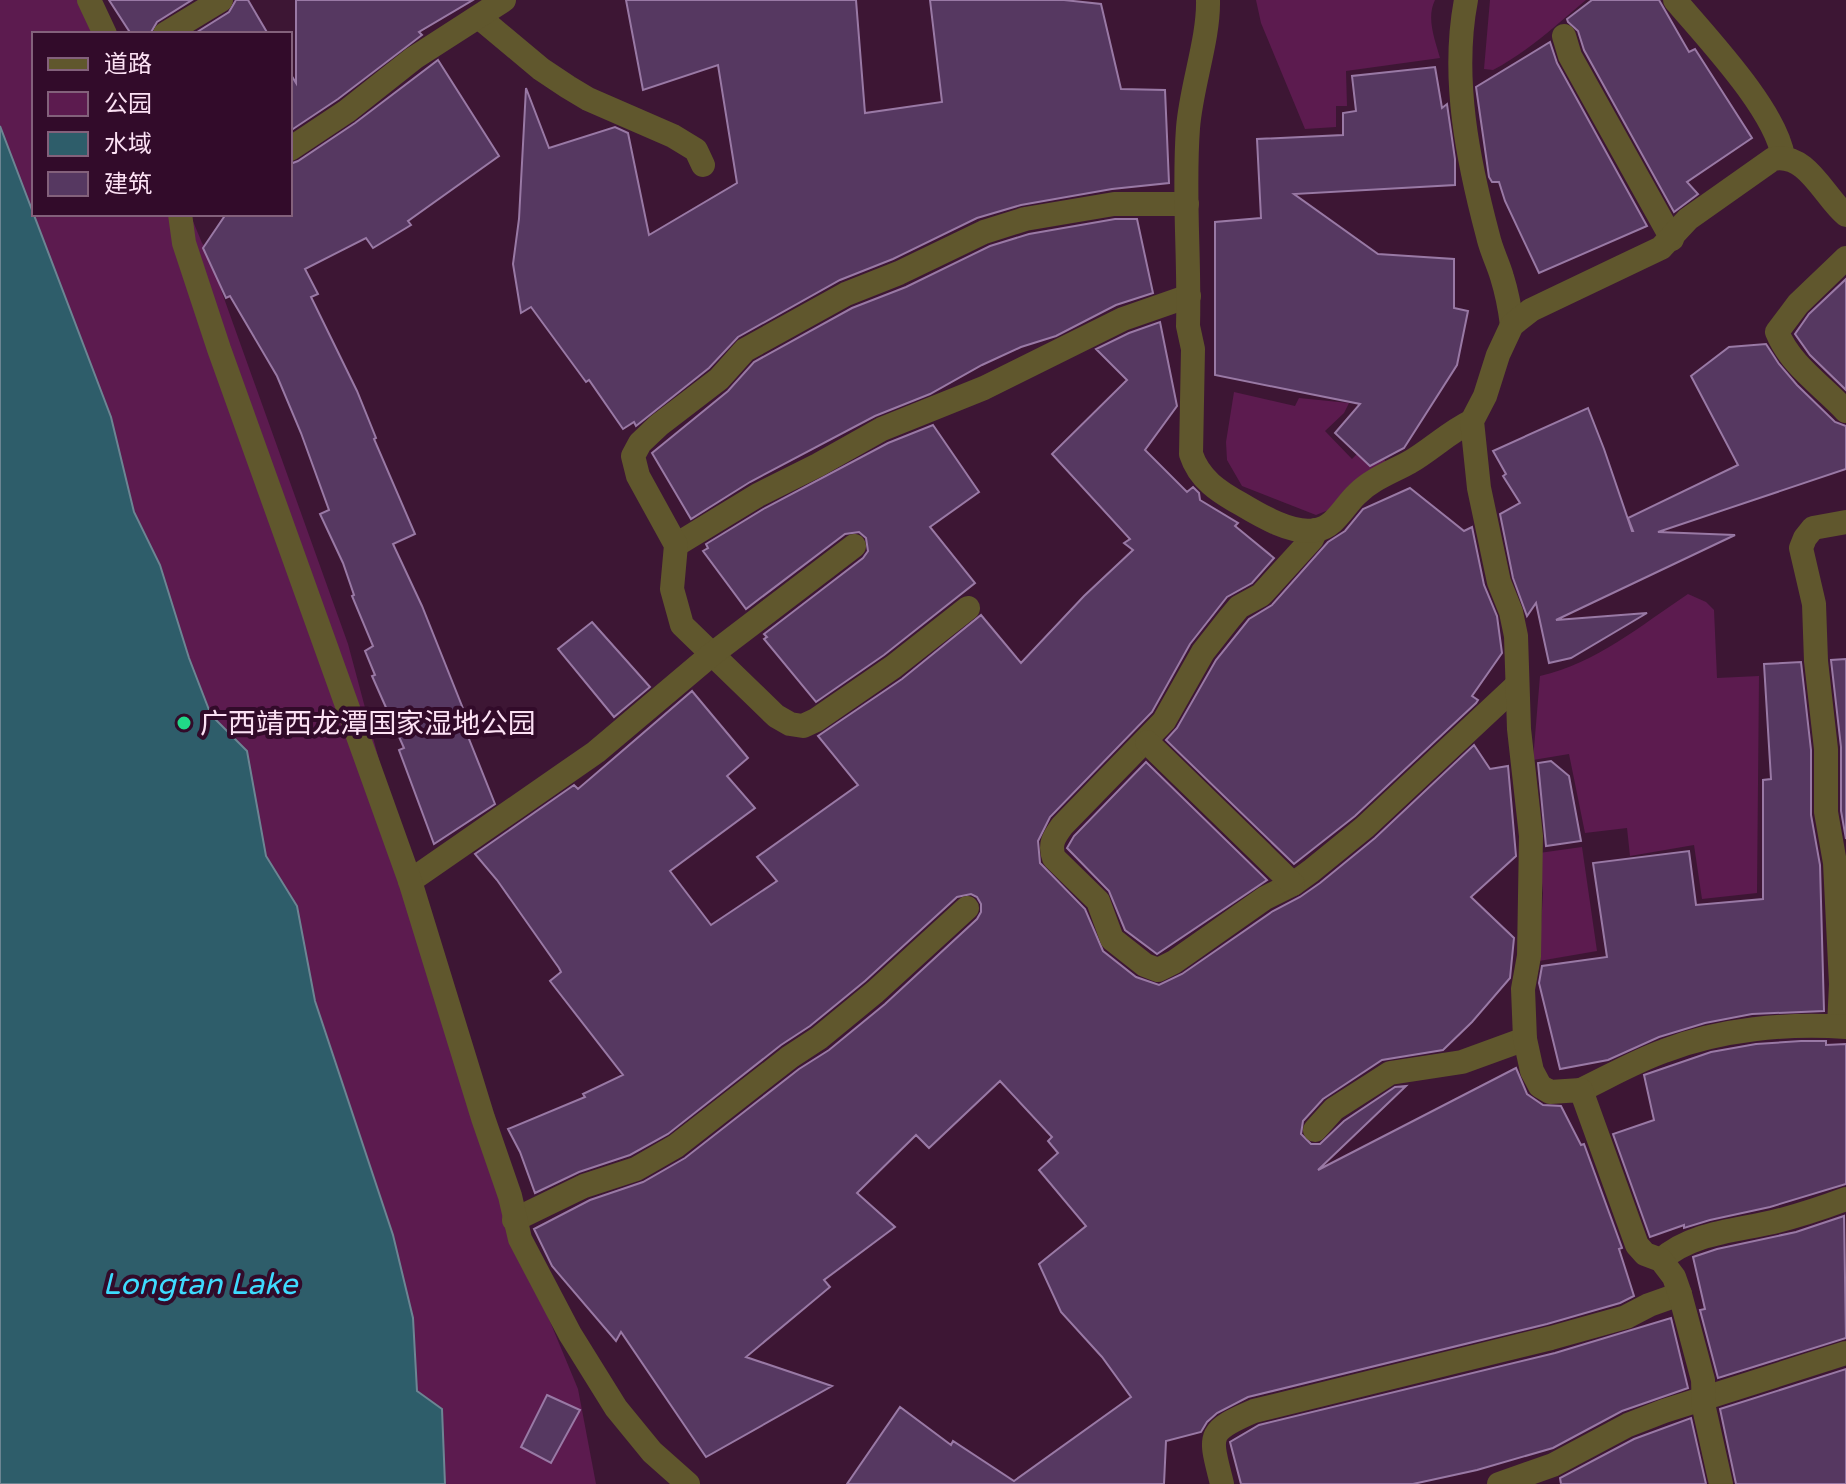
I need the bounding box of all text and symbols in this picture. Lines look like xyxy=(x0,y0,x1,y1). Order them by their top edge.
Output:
legend xyxy=(32,32,292,216)
text: 道路 xyxy=(104,50,152,79)
text: 公园 xyxy=(104,90,152,119)
text: 水域 xyxy=(104,130,152,159)
text: 建筑 xyxy=(104,170,152,199)
place label: 广西靖西龙潭国家湿地公园 xyxy=(200,707,536,741)
marker: 广西靖西龙潭国家湿地公园 xyxy=(175,714,193,732)
water label: Longtan Lake xyxy=(103,1266,299,1303)

